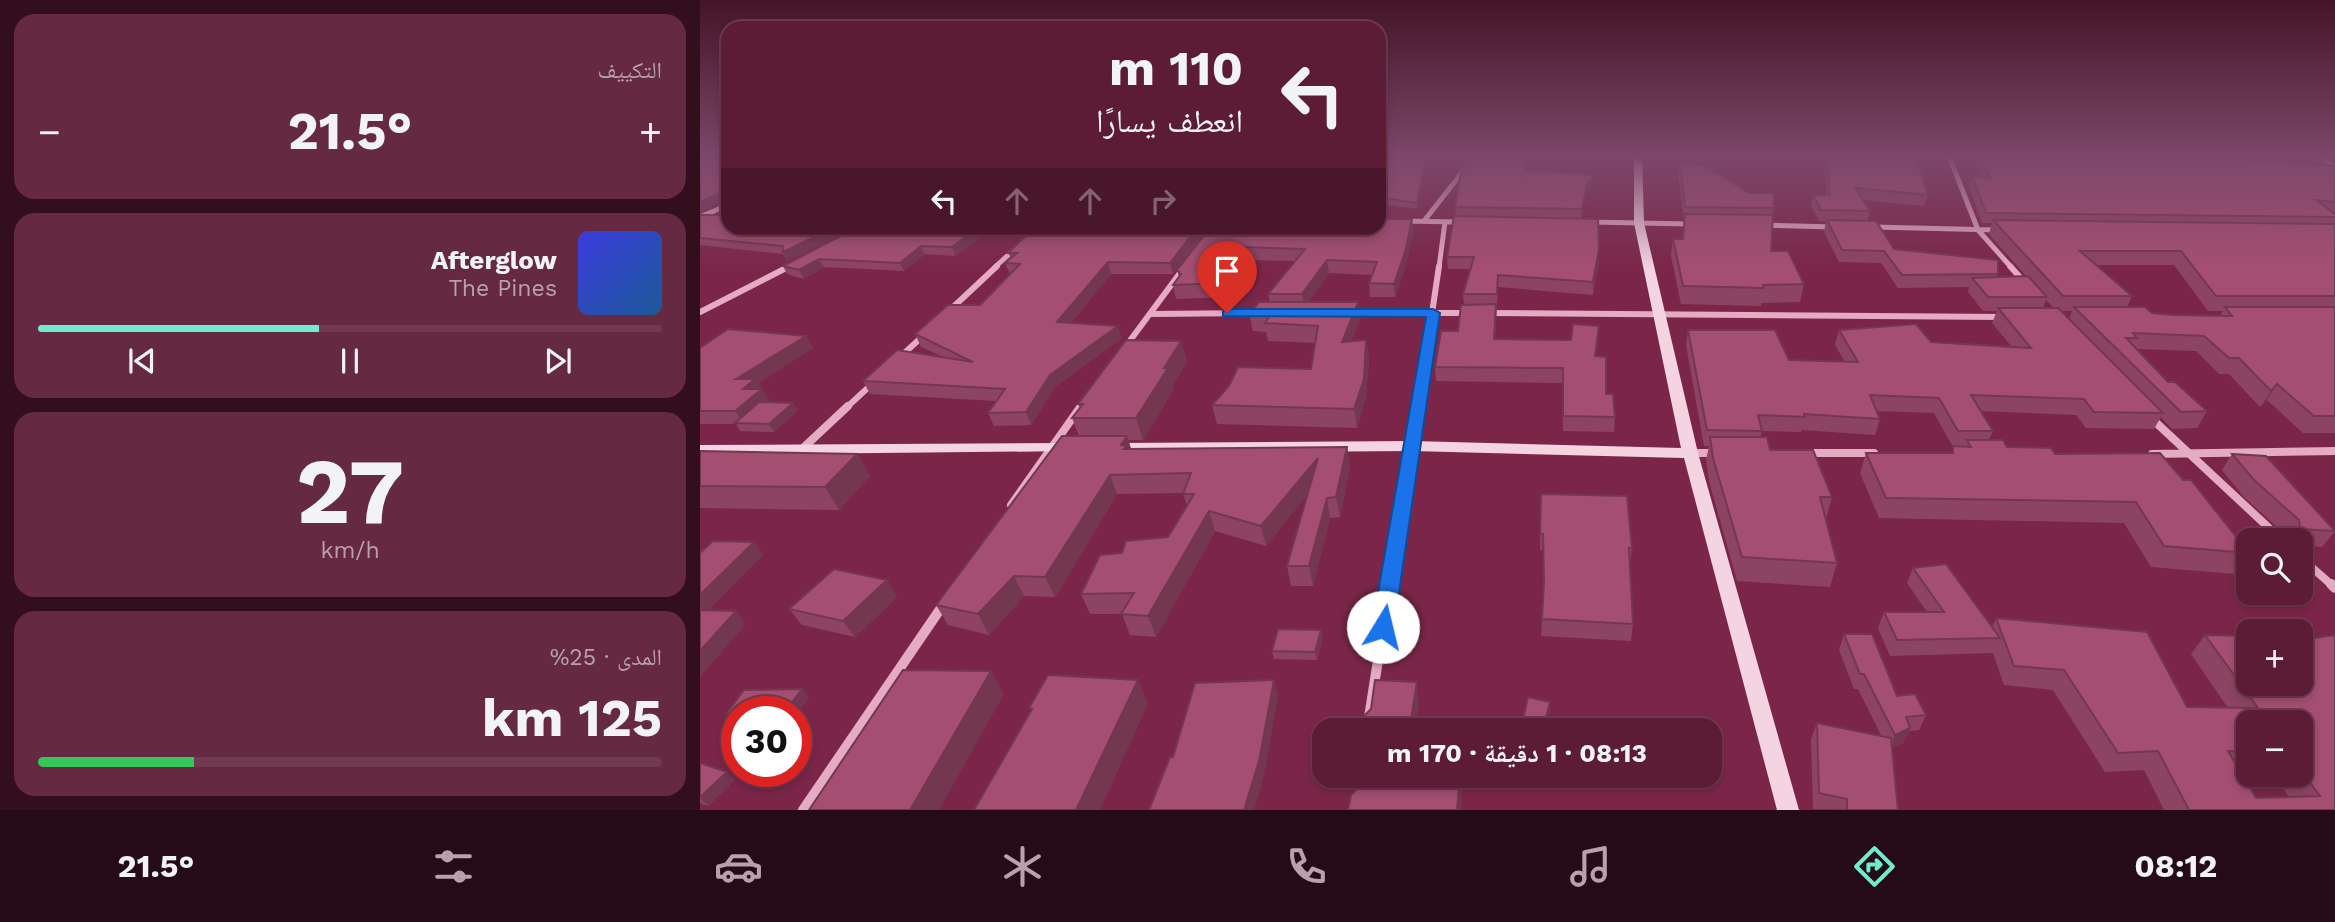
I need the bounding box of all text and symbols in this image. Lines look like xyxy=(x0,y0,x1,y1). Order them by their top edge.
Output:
text: 110 m xyxy=(1109,39,1243,97)
icon: left xyxy=(1267,49,1358,140)
text: التكييف xyxy=(597,57,662,84)
text: 21.5° xyxy=(288,101,412,162)
text: انعطف يسارًا xyxy=(1096,102,1243,140)
text: − xyxy=(38,110,61,154)
text: + xyxy=(639,110,662,154)
icon: left xyxy=(925,182,963,220)
icon: ahead xyxy=(998,182,1036,220)
icon: ahead xyxy=(1071,182,1109,220)
icon: right xyxy=(1144,182,1182,220)
pin xyxy=(1197,241,1257,313)
text: Afterglow xyxy=(431,245,557,275)
icon: arrive xyxy=(1208,252,1246,290)
text: The Pines xyxy=(448,275,557,302)
icon: previous xyxy=(123,342,161,380)
icon: pause xyxy=(331,342,369,380)
icon: next xyxy=(539,342,577,380)
text: 27 xyxy=(296,438,404,545)
map controls xyxy=(2236,528,2313,787)
button: search xyxy=(2236,528,2313,605)
text: km/h xyxy=(320,537,380,564)
position arrow xyxy=(1346,590,1420,664)
button: + xyxy=(2236,619,2313,696)
text: المدى · 25% xyxy=(550,644,662,671)
text: 125 km xyxy=(482,688,662,749)
speed limit sign: 30 xyxy=(721,696,812,787)
button: − xyxy=(2236,710,2313,787)
text: 08:13 · 1 دقيقة · 170 m xyxy=(1387,738,1647,768)
icon: filters xyxy=(429,842,478,891)
icon: car xyxy=(714,842,763,891)
icon: climate xyxy=(998,842,1047,891)
icon: phone xyxy=(1282,842,1331,891)
icon: music xyxy=(1566,842,1615,891)
icon: directions xyxy=(1850,842,1899,891)
text: 21.5° xyxy=(118,847,194,885)
text: 08:12 xyxy=(2134,847,2217,885)

